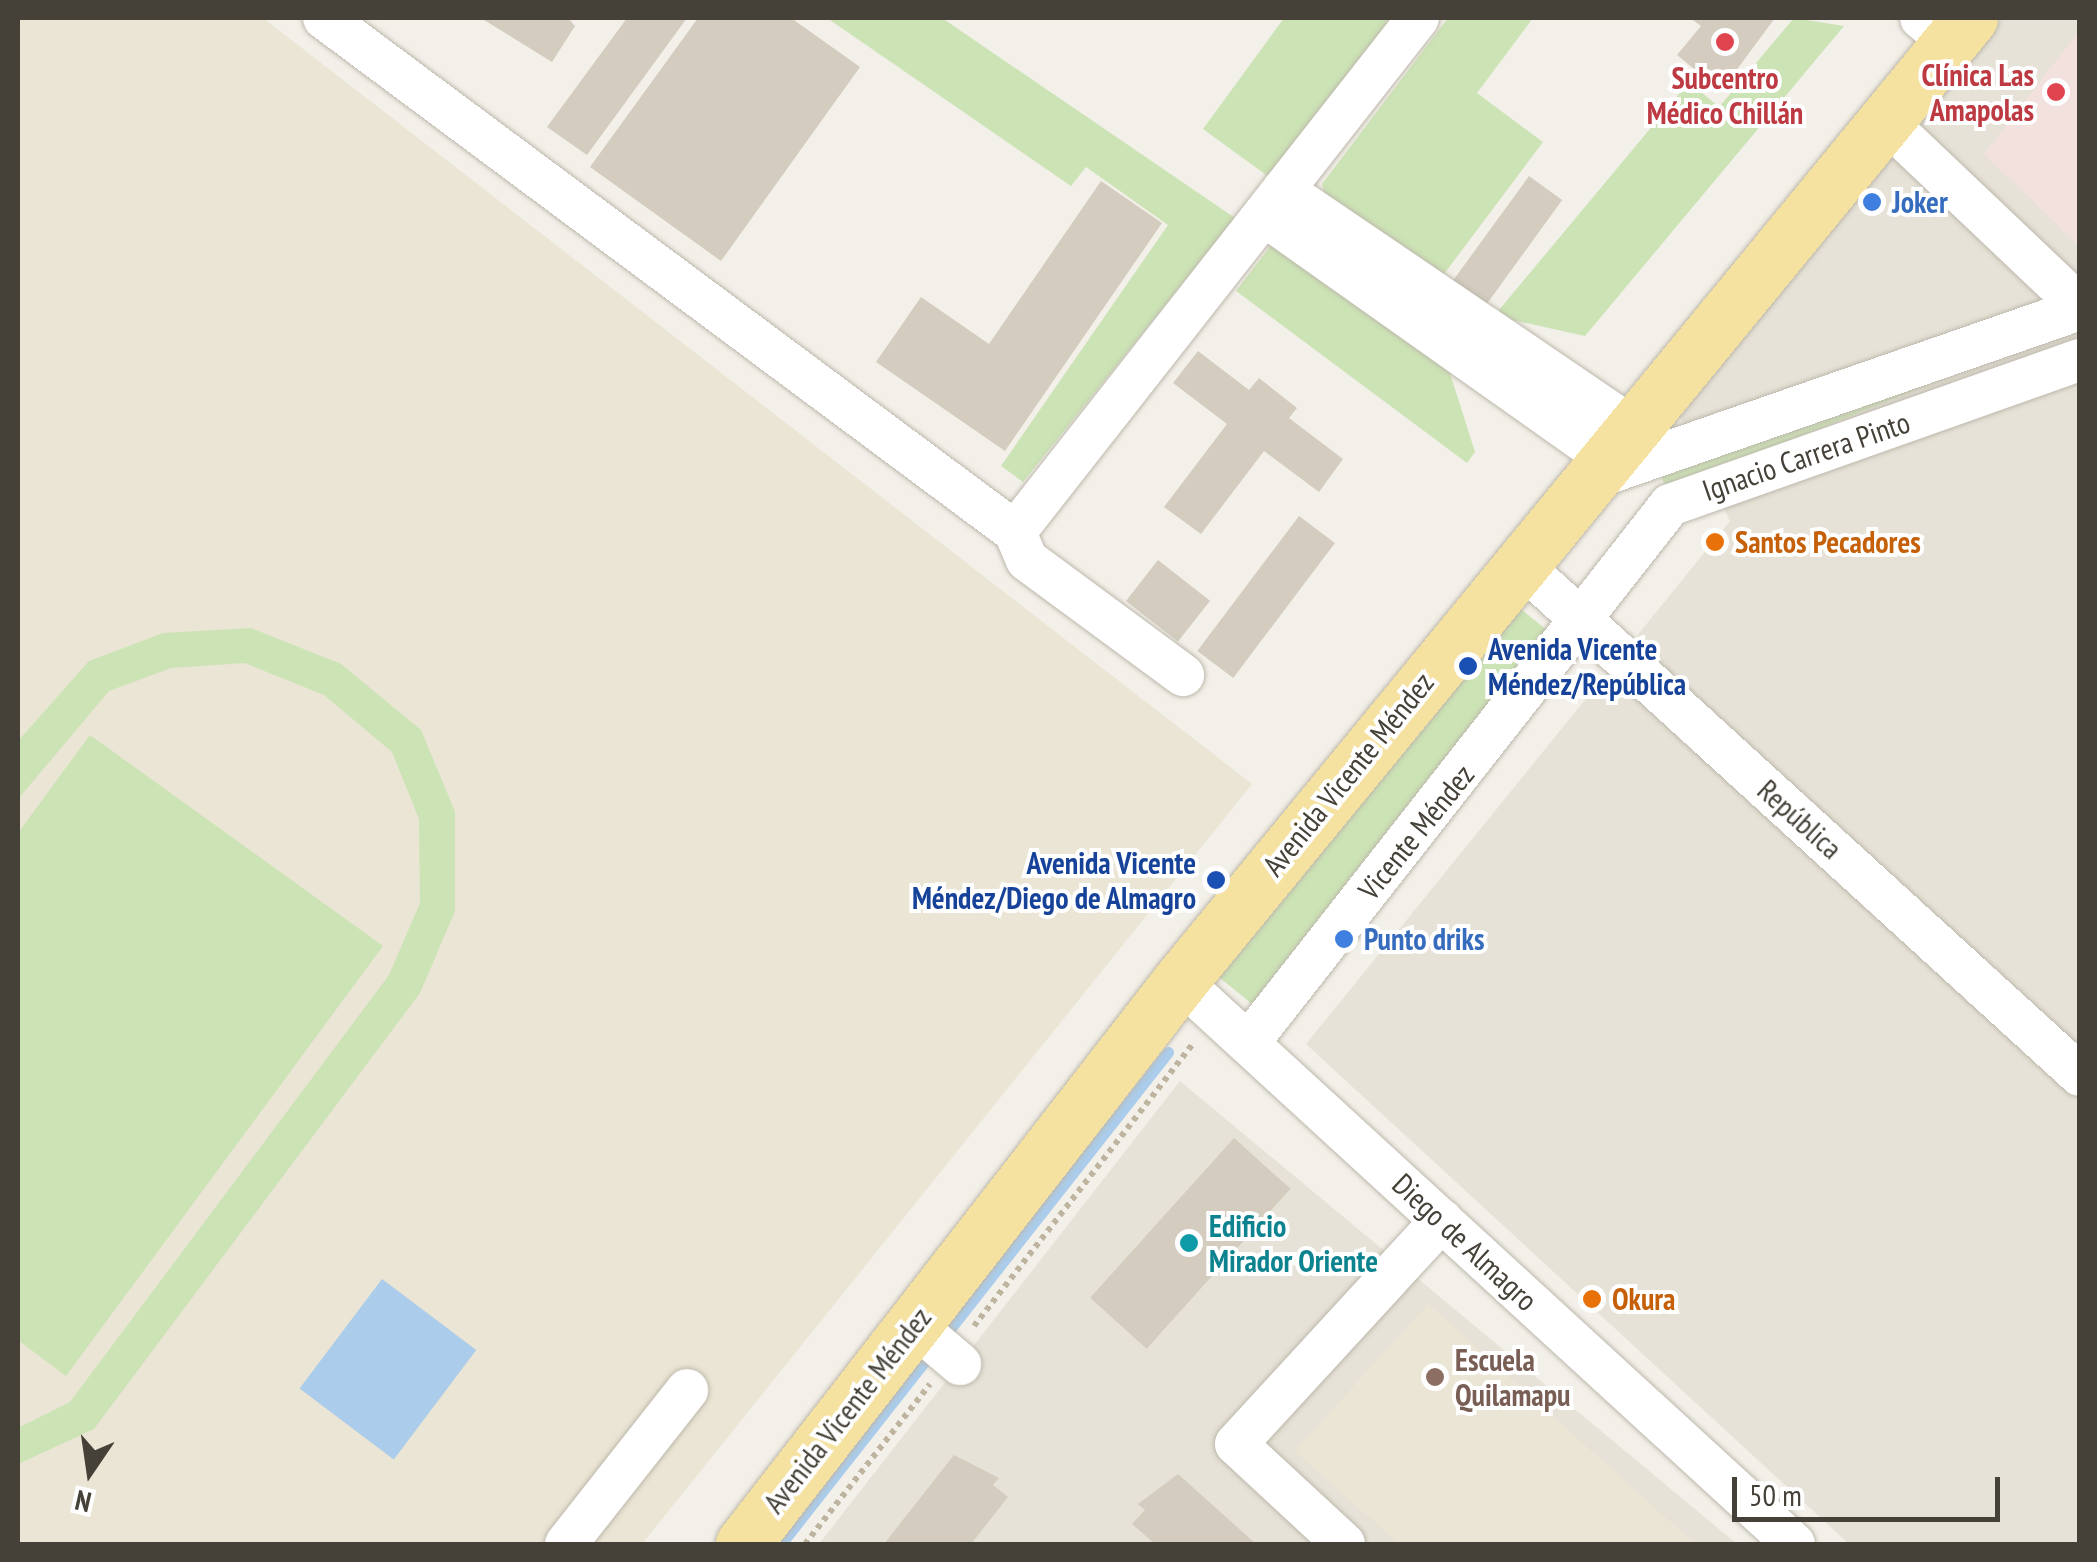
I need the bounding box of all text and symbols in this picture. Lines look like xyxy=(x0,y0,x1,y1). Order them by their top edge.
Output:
marker: Subcentro Médico Chillán xyxy=(1712,29,1738,55)
place label: Clínica Las Amapolas xyxy=(1921,57,2034,128)
place label: Subcentro Médico Chillán xyxy=(1647,60,1803,130)
marker: Clínica Las Amapolas xyxy=(2043,79,2069,105)
place label: Joker xyxy=(1892,184,1948,220)
marker: Joker xyxy=(1861,191,1883,213)
street label: Ignacio Carrera Pinto xyxy=(1698,404,1914,508)
place label: Santos Pecadores xyxy=(1735,524,1921,560)
marker: Santos Pecadores xyxy=(1704,531,1726,553)
place label: Avenida Vicente Méndez/República xyxy=(1488,631,1686,702)
marker: Avenida Vicente Méndez/República xyxy=(1457,655,1479,677)
street label: Avenida Vicente Méndez xyxy=(1255,665,1441,883)
street label: Vicente Méndez xyxy=(1351,757,1481,907)
street label: República xyxy=(1750,772,1850,866)
place label: Avenida Vicente Méndez/Diego de Almagro xyxy=(911,845,1196,916)
marker: Avenida Vicente Méndez/Diego de Almagro xyxy=(1205,869,1227,891)
place label: Punto driks xyxy=(1364,921,1484,957)
marker: Punto driks xyxy=(1333,928,1355,950)
street label: Diego de Almagro xyxy=(1385,1166,1545,1318)
place label: Edificio Mirador Oriente xyxy=(1209,1208,1378,1278)
marker: Edificio Mirador Oriente xyxy=(1178,1232,1200,1254)
place label: Okura xyxy=(1612,1281,1676,1317)
marker: Okura xyxy=(1581,1288,1603,1310)
street label: Avenida Vicente Méndez xyxy=(755,1300,939,1520)
place label: Escuela Quilamapu xyxy=(1455,1342,1570,1412)
marker: Escuela Quilamapu xyxy=(1424,1366,1446,1388)
north arrow xyxy=(40,1422,140,1522)
scale bar xyxy=(1737,1457,2004,1519)
text: 50 m xyxy=(1749,1475,1802,1514)
text: N xyxy=(72,1482,95,1521)

